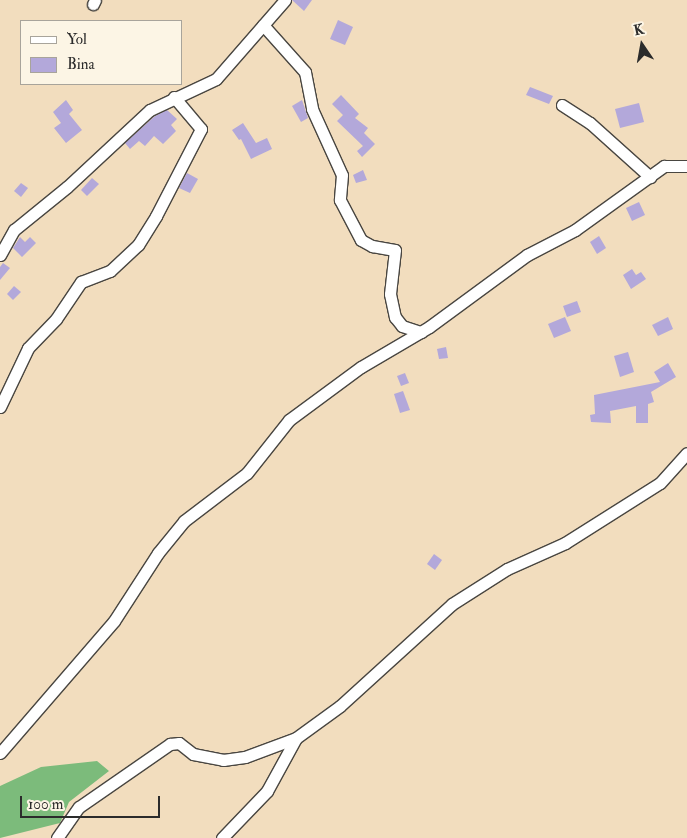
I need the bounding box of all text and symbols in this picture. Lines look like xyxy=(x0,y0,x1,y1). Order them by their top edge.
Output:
legend xyxy=(20,20,182,85)
north arrow xyxy=(617,20,667,70)
text: K xyxy=(632,21,645,39)
text: Yol xyxy=(67,30,87,49)
text: Bina xyxy=(67,55,95,74)
scale bar xyxy=(22,786,162,818)
text: 100 m xyxy=(28,795,63,814)

